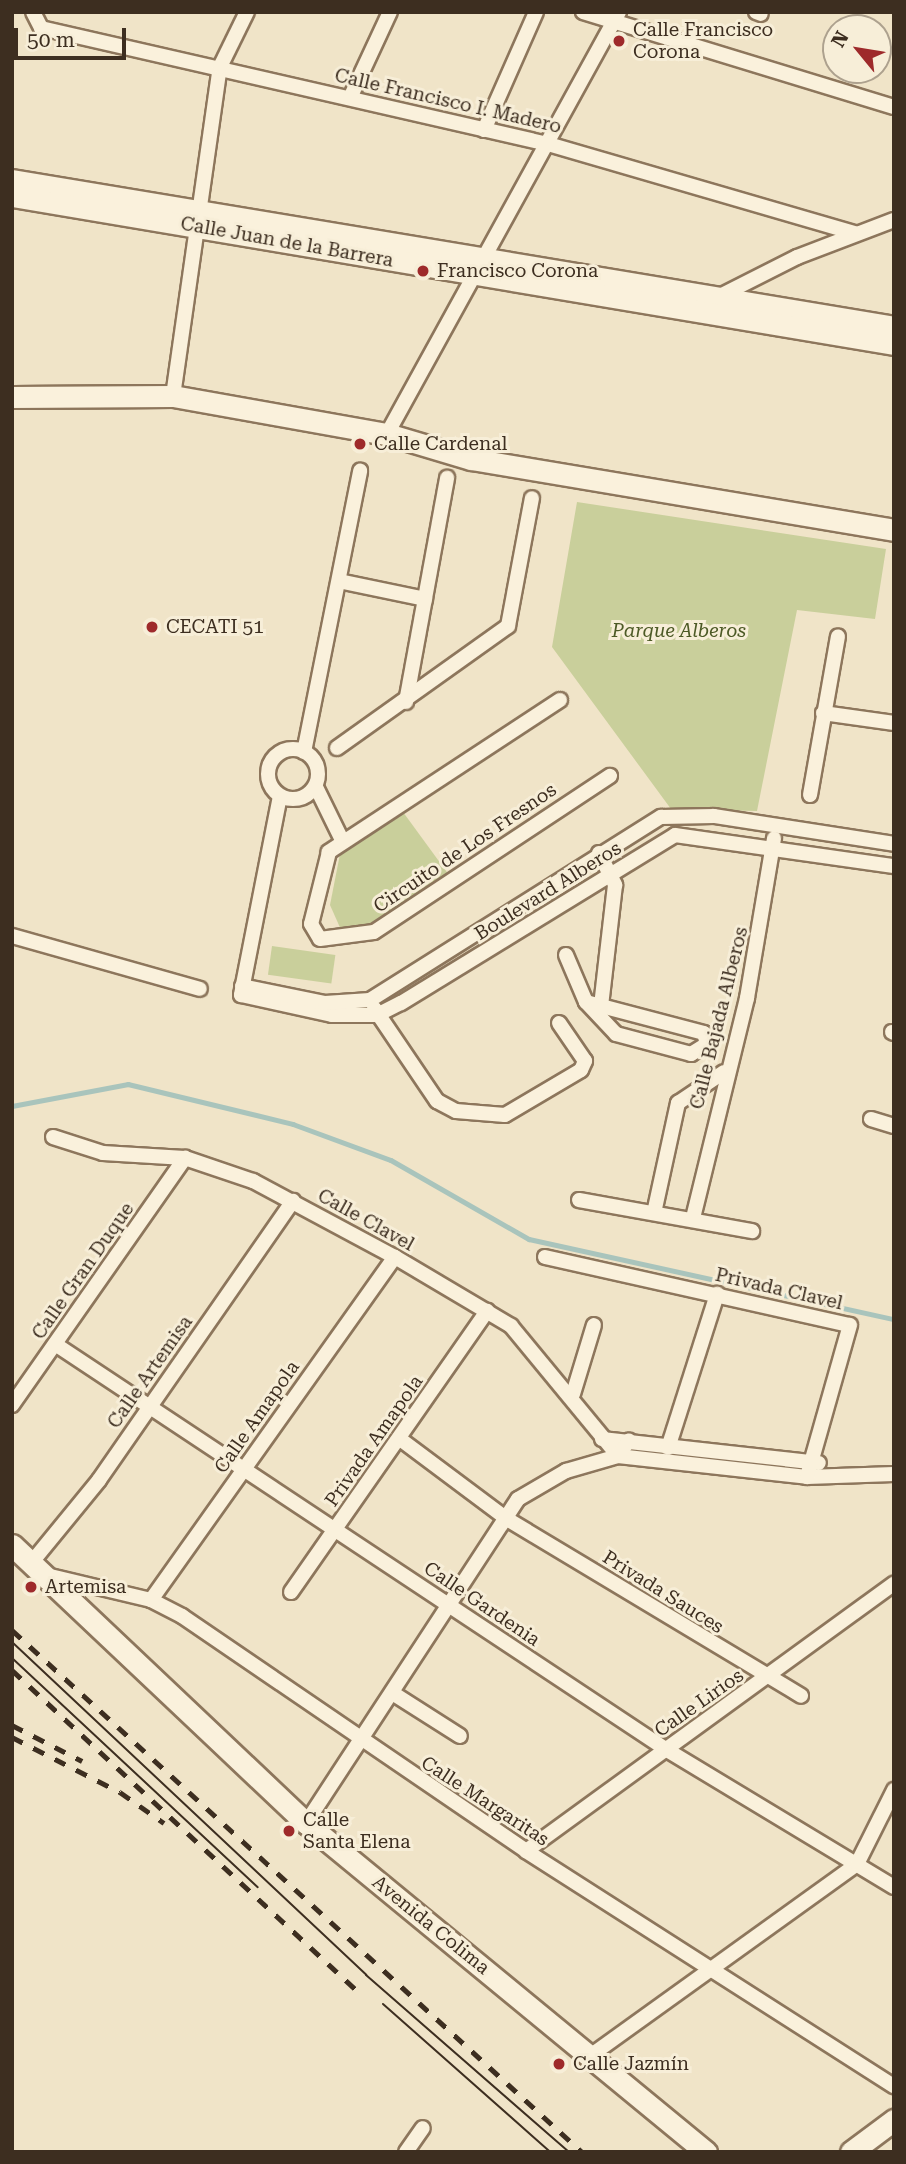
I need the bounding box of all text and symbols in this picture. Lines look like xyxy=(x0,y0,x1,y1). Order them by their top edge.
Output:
scale bar xyxy=(18,14,130,58)
north arrow xyxy=(822,14,892,84)
place label: Calle Francisco Corona xyxy=(633,19,773,63)
text: N xyxy=(826,27,854,51)
text: 50 m xyxy=(27,28,75,52)
marker: Calle Francisco Corona xyxy=(611,33,627,49)
street label: Calle Francisco I. Madero xyxy=(332,64,564,138)
street label: Calle Juan de la Barrera xyxy=(179,212,395,272)
place label: Francisco Corona xyxy=(437,260,598,282)
marker: Francisco Corona xyxy=(415,263,431,279)
place label: Calle Cardenal xyxy=(374,433,507,455)
marker: Calle Cardenal xyxy=(352,436,368,452)
place label: CECATI 51 xyxy=(166,616,264,638)
marker: CECATI 51 xyxy=(144,619,160,635)
park label: Parque Alberos xyxy=(612,620,746,642)
street label: Circuito de Los Fresnos xyxy=(369,778,561,918)
street label: Boulevard Alberos xyxy=(471,837,625,945)
street label: Calle Bajada Alberos xyxy=(685,924,753,1112)
street label: Calle Clavel xyxy=(314,1184,418,1256)
street label: Calle Gran Duque xyxy=(27,1198,139,1344)
street label: Privada Clavel xyxy=(713,1263,845,1315)
street label: Calle Artemisa xyxy=(103,1311,197,1433)
street label: Calle Amapola xyxy=(210,1356,304,1478)
street label: Privada Amapola xyxy=(320,1371,428,1511)
street label: Privada Sauces xyxy=(598,1546,728,1638)
street label: Calle Gardenia xyxy=(420,1557,544,1651)
place label: Artemisa xyxy=(45,1576,126,1598)
marker: Artemisa xyxy=(23,1579,39,1595)
street label: Calle Lirios xyxy=(650,1664,748,1742)
street label: Calle Margaritas xyxy=(417,1751,553,1851)
place label: Calle Santa Elena xyxy=(303,1809,411,1853)
marker: Calle Santa Elena xyxy=(281,1823,297,1839)
street label: Avenida Colima xyxy=(368,1871,494,1979)
place label: Calle Jazmín xyxy=(573,2053,689,2075)
marker: Calle Jazmín xyxy=(551,2056,567,2072)

